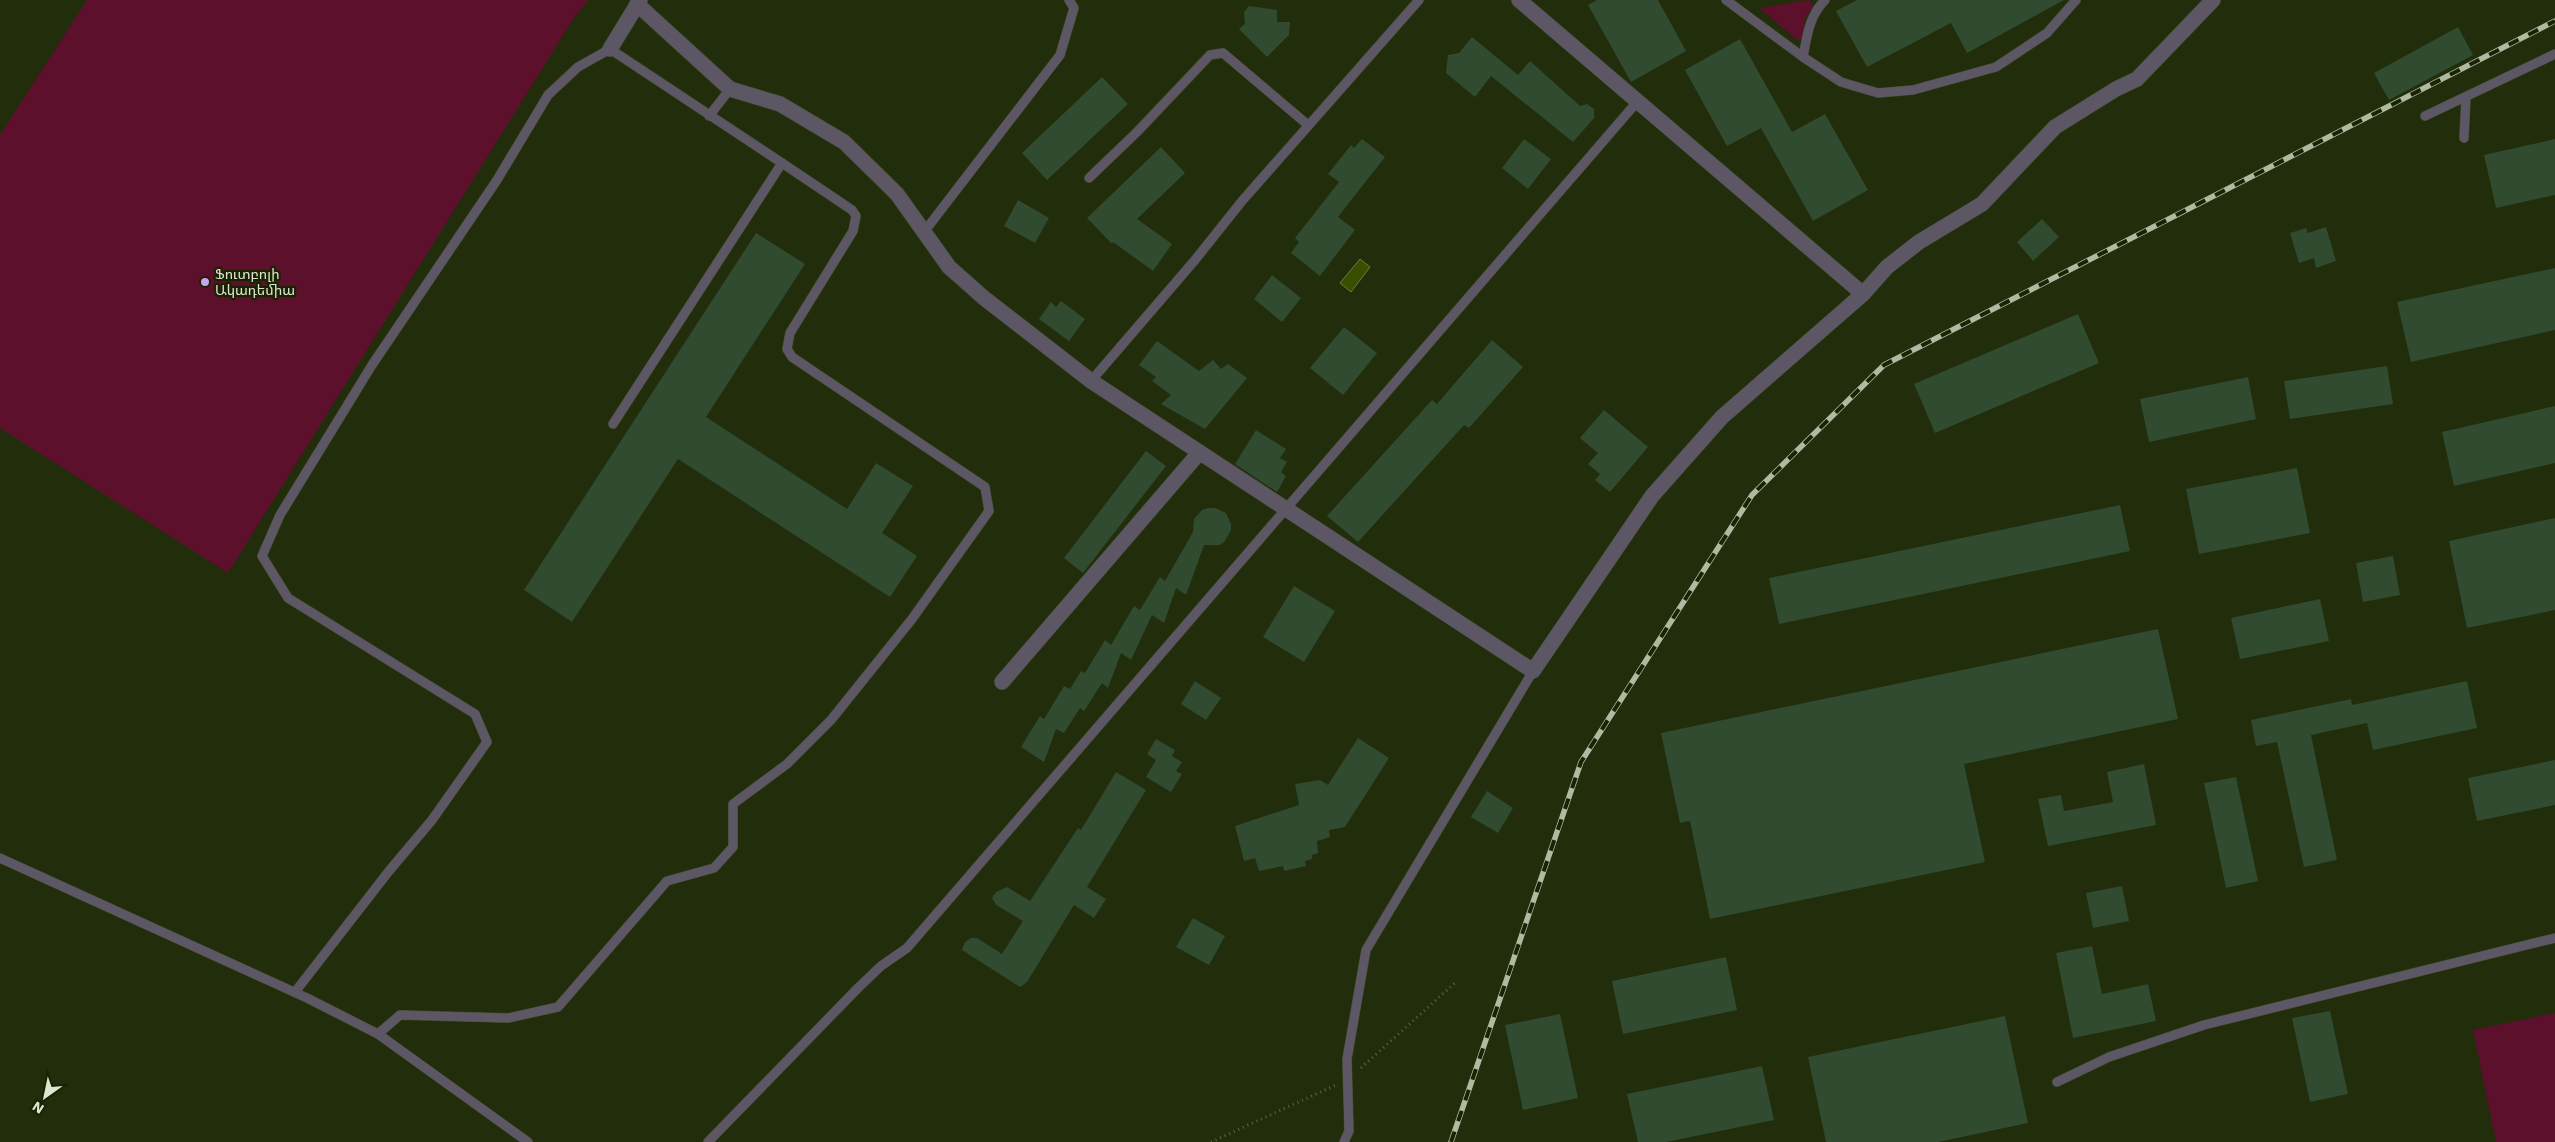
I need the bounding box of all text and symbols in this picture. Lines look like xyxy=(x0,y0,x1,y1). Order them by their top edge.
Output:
place label: Ֆուտբոլի Ակադեմիա xyxy=(215,266,295,298)
marker: Ֆուտբոլի Ակադեմիա xyxy=(199,276,211,288)
north arrow xyxy=(20,1072,70,1122)
text: N xyxy=(29,1098,47,1117)

